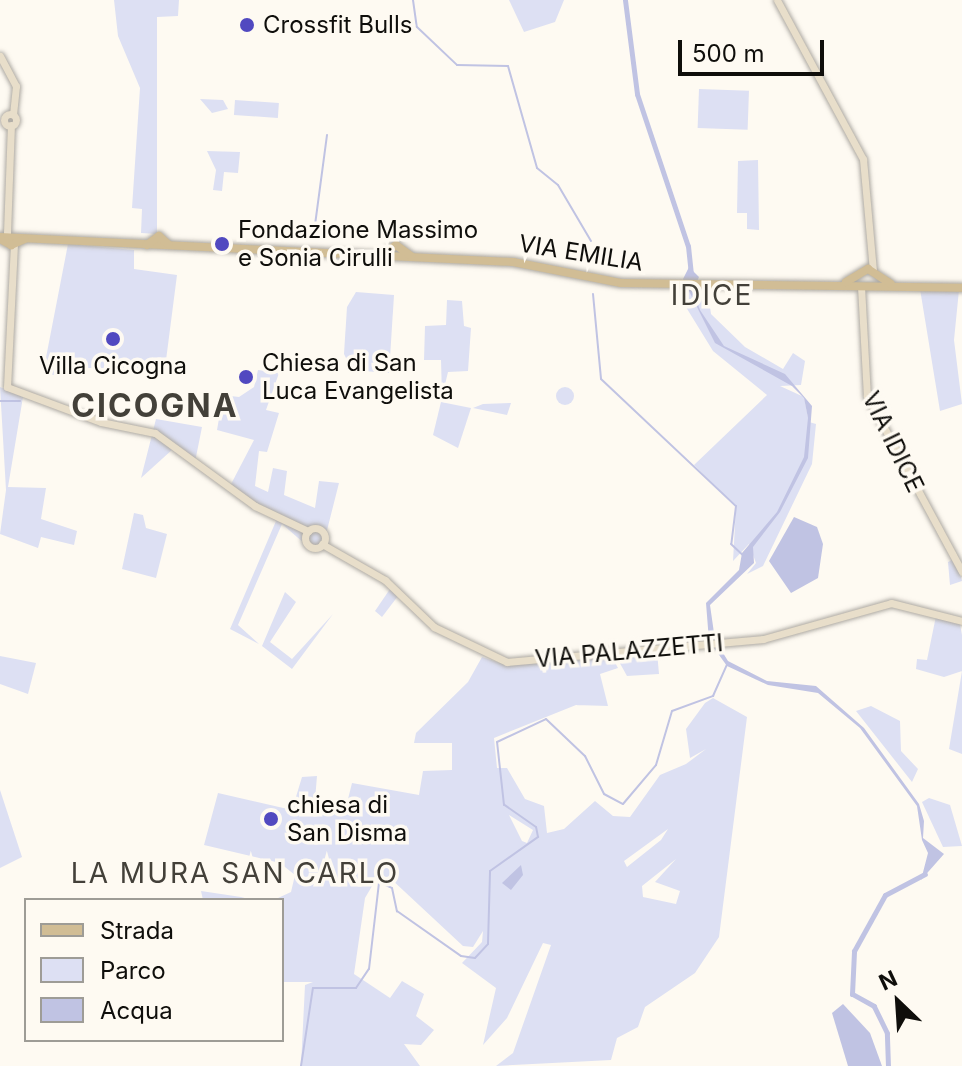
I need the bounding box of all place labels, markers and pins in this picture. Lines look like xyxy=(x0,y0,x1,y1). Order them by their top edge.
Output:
place label: Crossfit Bulls xyxy=(263,11,412,39)
marker: Crossfit Bulls xyxy=(238,16,256,34)
place label: Fondazione Massimo e Sonia Cirulli xyxy=(238,216,478,272)
marker: Fondazione Massimo e Sonia Cirulli xyxy=(213,235,231,253)
marker: Villa Cicogna xyxy=(104,330,122,348)
place label: Chiesa di San Luca Evangelista xyxy=(262,349,454,405)
place label: Villa Cicogna xyxy=(39,352,187,380)
marker: Chiesa di San Luca Evangelista xyxy=(237,368,255,386)
place label: chiesa di San Disma xyxy=(287,791,407,847)
marker: chiesa di San Disma xyxy=(262,810,280,828)

